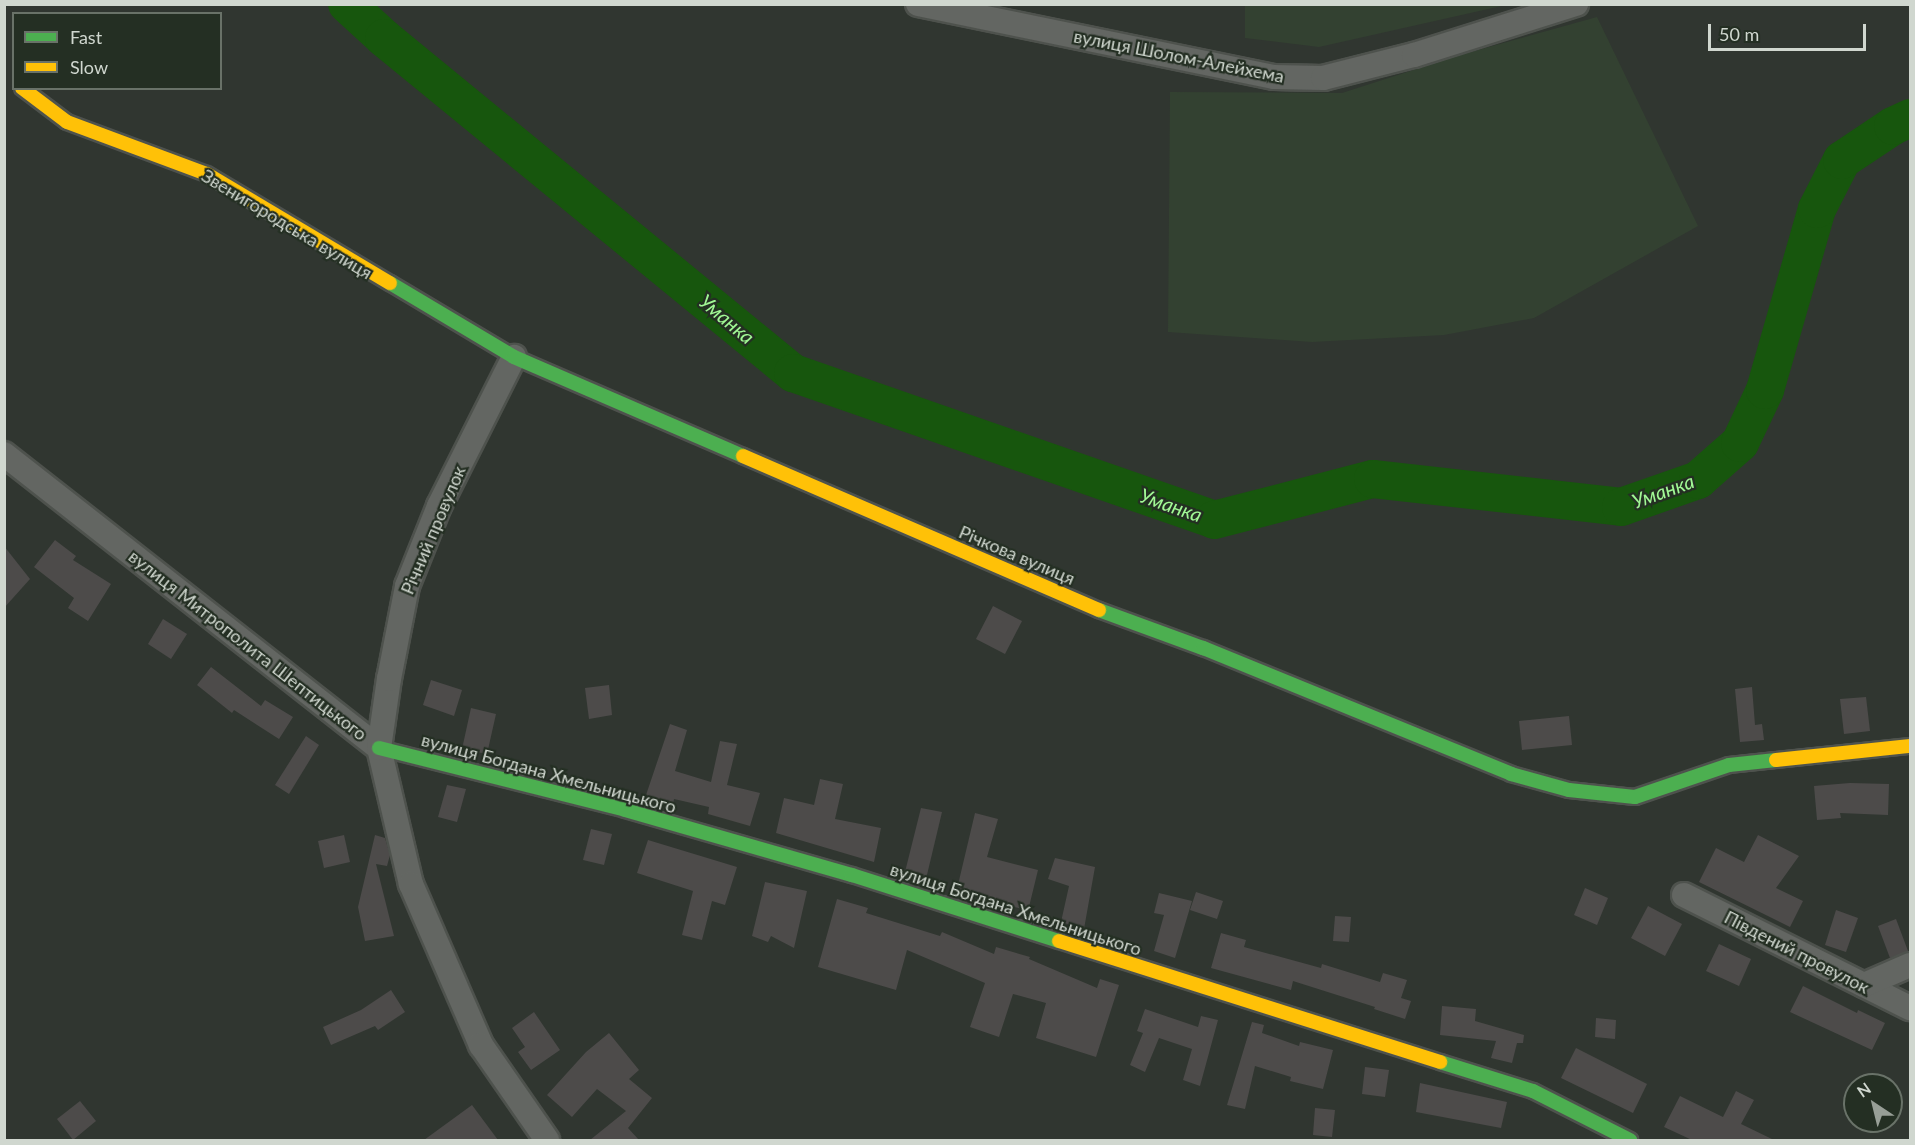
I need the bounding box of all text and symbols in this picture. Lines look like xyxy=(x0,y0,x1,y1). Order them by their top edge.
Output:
legend xyxy=(12,12,222,90)
scale bar xyxy=(1711,12,1868,50)
text: 50 m xyxy=(1719,23,1759,45)
street label: вулиця Шолом-Алейхема xyxy=(1072,25,1286,87)
text: Fast xyxy=(70,26,102,48)
text: Slow xyxy=(70,56,108,78)
street label: Звенигородська вулиця xyxy=(198,165,376,283)
water label: Уманка xyxy=(695,289,759,349)
street label: Річний провулок xyxy=(396,463,470,597)
water label: Уманка xyxy=(1629,469,1697,513)
water label: Уманка xyxy=(1137,483,1205,527)
street label: Річкова вулиця xyxy=(956,521,1078,589)
street label: вулиця Митрополита Шептицького xyxy=(125,545,371,745)
street label: вулиця Богдана Хмельницького xyxy=(419,729,679,817)
street label: вулиця Богдана Хмельницького xyxy=(888,858,1144,960)
street label: Південий провулок xyxy=(1721,906,1873,998)
north arrow xyxy=(1843,1073,1903,1133)
text: N xyxy=(1853,1078,1874,1101)

